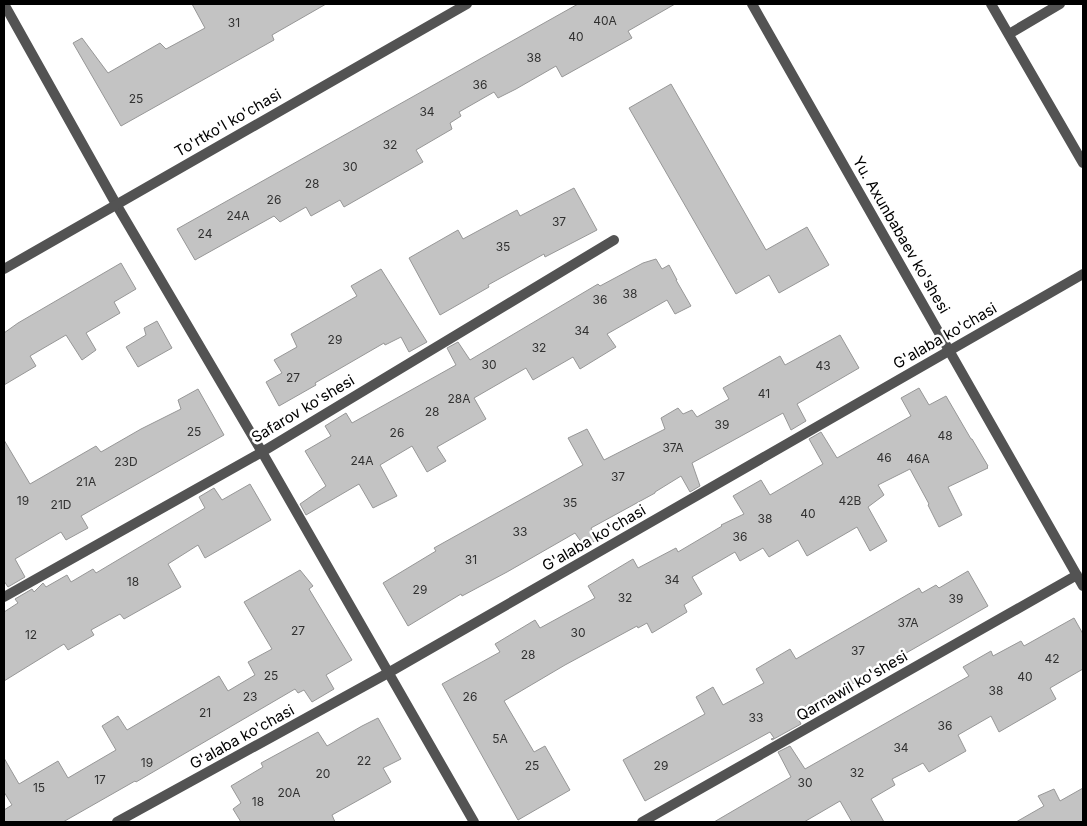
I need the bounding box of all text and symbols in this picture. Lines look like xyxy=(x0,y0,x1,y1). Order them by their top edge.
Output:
house number: 40A xyxy=(593,13,617,28)
house number: 31 xyxy=(228,15,240,30)
house number: 40 xyxy=(568,29,584,44)
house number: 38 xyxy=(527,50,541,65)
house number: 36 xyxy=(473,77,487,92)
street label: To'rtko'l ko'chasi xyxy=(171,84,284,161)
house number: 25 xyxy=(129,91,143,106)
house number: 34 xyxy=(419,104,435,119)
house number: 32 xyxy=(383,137,397,152)
street label: Yu. Axunbabaev ko'shesi xyxy=(849,153,954,317)
house number: 30 xyxy=(343,159,357,174)
house number: 28 xyxy=(305,176,319,191)
house number: 26 xyxy=(267,192,281,207)
house number: 24A xyxy=(226,208,250,223)
house number: 37 xyxy=(552,214,566,229)
house number: 24 xyxy=(198,226,213,241)
house number: 35 xyxy=(496,239,510,254)
house number: 38 xyxy=(623,286,637,301)
house number: 36 xyxy=(593,292,607,307)
street label: G'alaba ko'chasi xyxy=(890,298,1000,373)
house number: 34 xyxy=(574,323,590,338)
house number: 29 xyxy=(328,332,342,347)
house number: 32 xyxy=(532,340,546,355)
house number: 30 xyxy=(482,357,496,372)
house number: 43 xyxy=(815,358,831,373)
street label: Safarov ko'shesi xyxy=(248,370,358,447)
house number: 27 xyxy=(286,370,300,385)
house number: 41 xyxy=(758,386,770,401)
house number: 28A xyxy=(447,391,471,406)
house number: 28 xyxy=(425,404,439,419)
house number: 39 xyxy=(715,417,729,432)
house number: 25 xyxy=(187,424,201,439)
house number: 26 xyxy=(390,425,404,440)
house number: 48 xyxy=(937,428,953,443)
house number: 37A xyxy=(662,440,684,455)
house number: 46 xyxy=(876,450,892,465)
house number: 46A xyxy=(906,451,930,466)
house number: 24A xyxy=(350,453,374,468)
house number: 23D xyxy=(114,454,138,469)
house number: 37 xyxy=(611,469,625,484)
house number: 21A xyxy=(76,474,96,489)
house number: 19 xyxy=(17,493,29,508)
house number: 42B xyxy=(839,493,862,508)
house number: 35 xyxy=(563,495,577,510)
house number: 21D xyxy=(51,497,71,512)
street label: G'alaba ko'chasi xyxy=(539,500,649,575)
house number: 40 xyxy=(800,506,816,521)
house number: 38 xyxy=(758,511,772,526)
house number: 33 xyxy=(513,524,527,539)
house number: 36 xyxy=(733,529,747,544)
house number: 31 xyxy=(465,552,477,567)
house number: 34 xyxy=(664,572,680,587)
house number: 18 xyxy=(127,574,139,589)
house number: 29 xyxy=(413,582,427,597)
house number: 32 xyxy=(618,590,632,605)
house number: 39 xyxy=(949,591,963,606)
house number: 37A xyxy=(897,615,919,630)
house number: 27 xyxy=(291,623,305,638)
house number: 30 xyxy=(571,625,585,640)
house number: 12 xyxy=(25,627,37,642)
house number: 37 xyxy=(851,643,865,658)
street label: Qarnawil ko'shesi xyxy=(793,646,911,725)
house number: 28 xyxy=(521,647,535,662)
house number: 42 xyxy=(1044,651,1060,666)
house number: 25 xyxy=(264,668,278,683)
house number: 40 xyxy=(1017,669,1033,684)
house number: 38 xyxy=(989,683,1003,698)
house number: 23 xyxy=(243,689,257,704)
house number: 26 xyxy=(463,689,477,704)
street label: G'alaba ko'chasi xyxy=(186,700,297,773)
house number: 21 xyxy=(199,705,211,720)
house number: 33 xyxy=(749,710,763,725)
house number: 36 xyxy=(938,718,952,733)
house number: 5A xyxy=(492,731,508,746)
house number: 34 xyxy=(893,740,909,755)
house number: 22 xyxy=(357,753,371,768)
house number: 19 xyxy=(141,755,153,770)
house number: 25 xyxy=(525,758,539,773)
house number: 29 xyxy=(654,758,668,773)
house number: 32 xyxy=(850,765,864,780)
house number: 20 xyxy=(316,766,330,781)
house number: 17 xyxy=(94,772,106,787)
house number: 30 xyxy=(798,775,812,790)
house number: 15 xyxy=(33,780,45,795)
house number: 20A xyxy=(277,785,301,800)
house number: 18 xyxy=(252,794,264,809)

